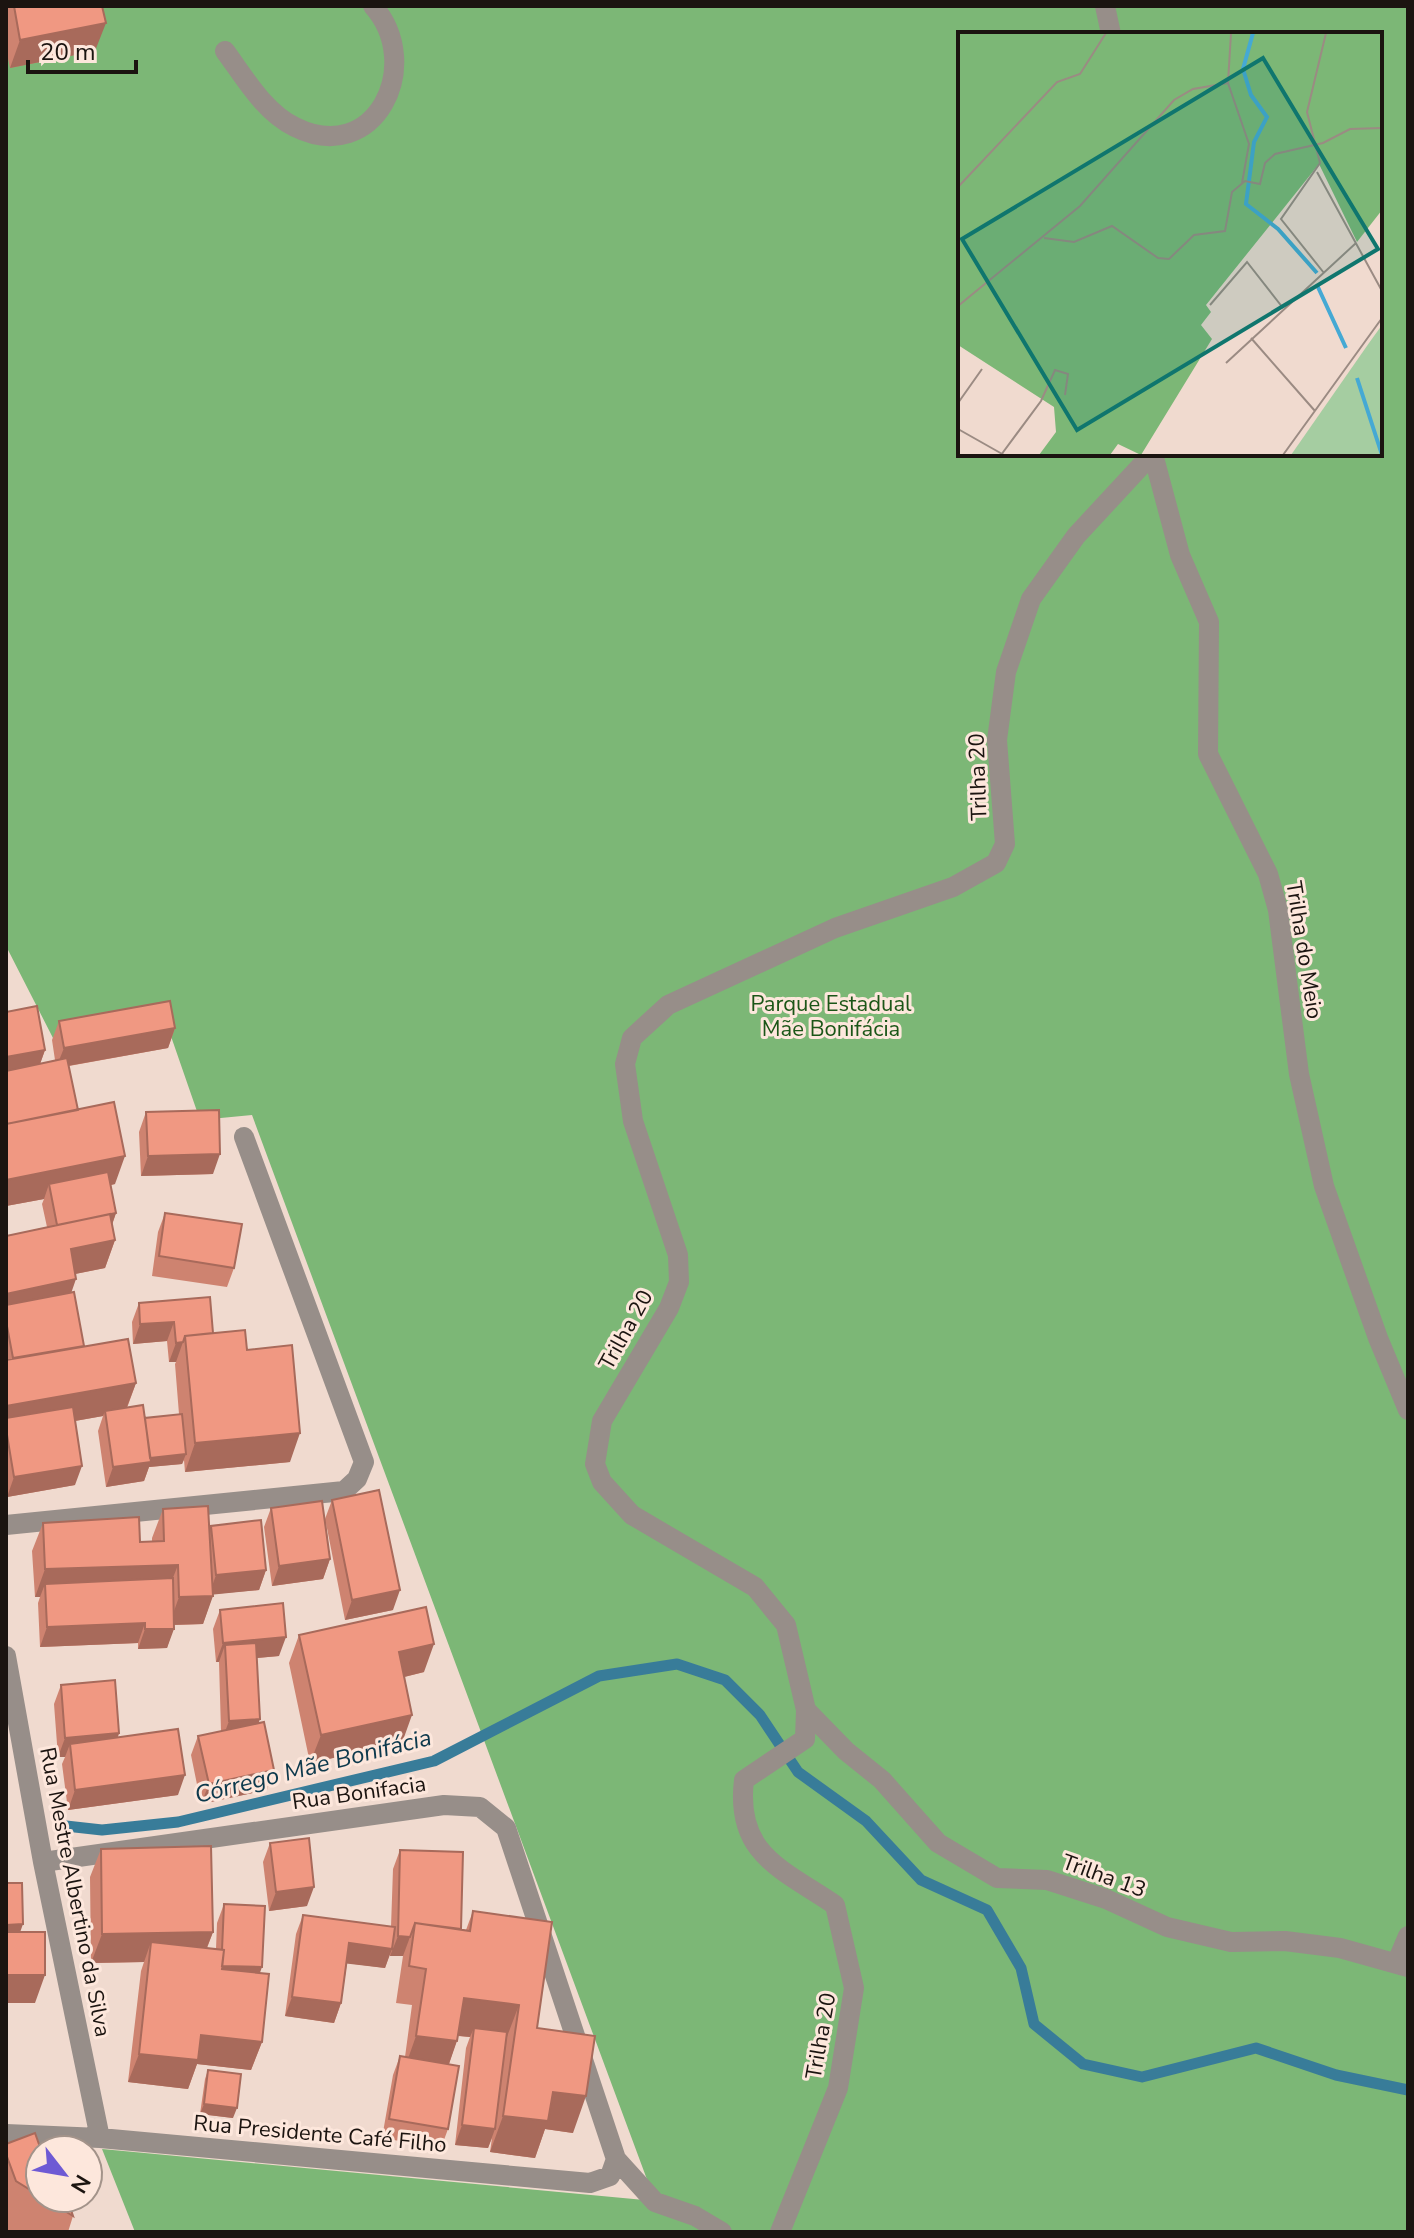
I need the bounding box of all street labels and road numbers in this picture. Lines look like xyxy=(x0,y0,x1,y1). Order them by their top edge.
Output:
street label: Trilha 20 xyxy=(961,733,995,821)
street label: Trilha do Meio xyxy=(1278,879,1330,1021)
street label: Trilha 20 xyxy=(592,1285,660,1375)
street label: Rua Mestre Albertino da Silva xyxy=(32,1745,118,2039)
street label: Rua Bonifacia xyxy=(290,1769,428,1817)
street label: Trilha 13 xyxy=(1058,1847,1150,1905)
street label: Trilha 20 xyxy=(799,1990,843,2082)
street label: Rua Presidente Café Filho xyxy=(192,2108,448,2160)

